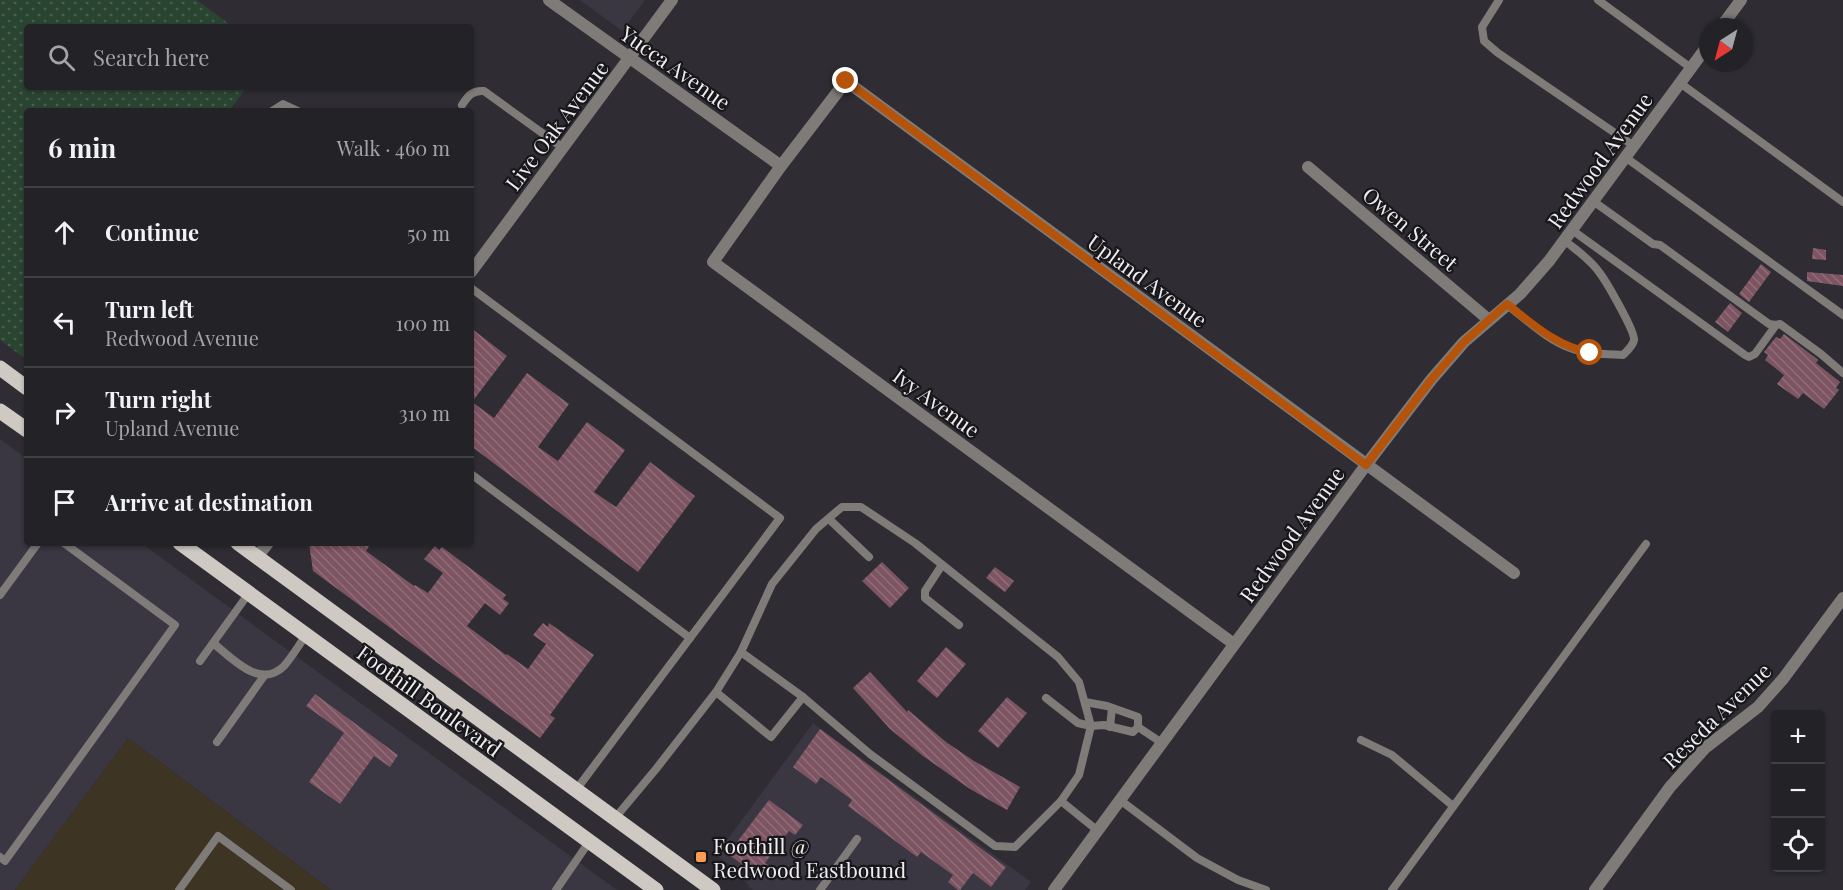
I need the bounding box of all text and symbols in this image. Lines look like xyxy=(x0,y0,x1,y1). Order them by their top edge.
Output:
street label: Yucca Avenue xyxy=(615,18,737,115)
north arrow xyxy=(1699,18,1753,72)
search box xyxy=(24,24,474,90)
icon: search xyxy=(45,41,78,74)
text: Search here xyxy=(93,42,209,72)
street label: Live Oak Avenue xyxy=(498,54,614,196)
route end xyxy=(832,67,858,93)
street label: Redwood Avenue xyxy=(1540,86,1658,234)
text: 6 min xyxy=(48,130,116,165)
text: Walk · 460 m xyxy=(337,134,450,161)
street label: Owen Street xyxy=(1357,180,1465,276)
icon: ahead xyxy=(48,216,81,249)
text: Continue xyxy=(105,217,199,247)
text: 50 m xyxy=(407,219,450,246)
street label: Upland Avenue xyxy=(1083,227,1213,333)
text: Turn left xyxy=(105,294,194,324)
icon: left xyxy=(48,306,81,339)
text: 100 m xyxy=(396,309,450,336)
text: Redwood Avenue xyxy=(105,324,259,351)
route start xyxy=(1576,339,1602,365)
street label: Ivy Avenue xyxy=(888,361,986,443)
text: Turn right xyxy=(105,384,211,414)
icon: right xyxy=(48,396,81,429)
text: 310 m xyxy=(399,399,450,426)
text: Upland Avenue xyxy=(105,414,239,441)
street label: Redwood Avenue xyxy=(1232,460,1350,608)
icon: arrive xyxy=(48,486,81,519)
text: Arrive at destination xyxy=(105,487,313,517)
street label: Foothill Boulevard xyxy=(352,638,508,762)
street label: Reseda Avenue xyxy=(1656,656,1776,774)
map controls xyxy=(1771,710,1825,872)
button: + xyxy=(1771,710,1825,764)
button: − xyxy=(1771,764,1825,818)
button: locate xyxy=(1771,818,1825,872)
place label: Foothill @ Redwood Eastbound xyxy=(713,831,906,883)
marker: Foothill @ Redwood Eastbound xyxy=(694,850,708,864)

